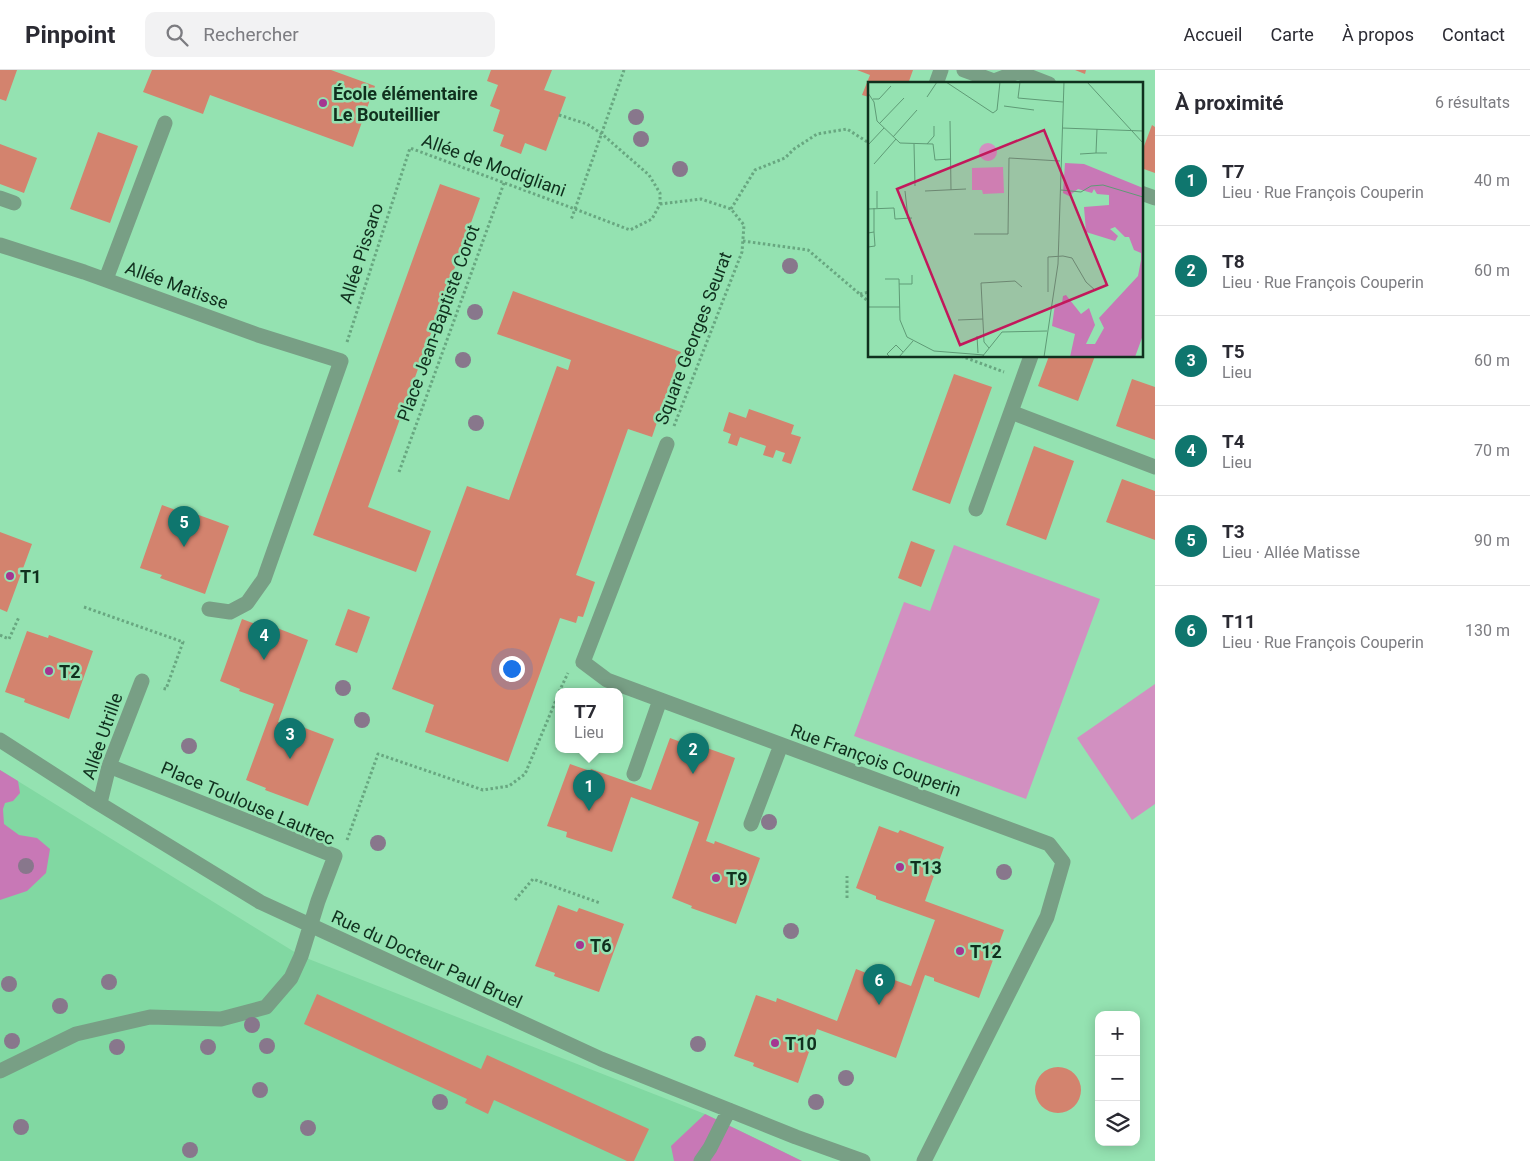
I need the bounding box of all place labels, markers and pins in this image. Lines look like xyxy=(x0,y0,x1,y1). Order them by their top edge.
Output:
place label: École élémentaire Le Bouteillier xyxy=(333,83,478,125)
marker: École élémentaire Le Bouteillier xyxy=(317,97,329,109)
pin: 5 xyxy=(168,506,200,547)
place label: T1 xyxy=(20,566,41,587)
marker: T1 xyxy=(4,570,16,582)
pin: 4 xyxy=(248,619,280,660)
place label: T2 xyxy=(59,661,80,682)
marker: T2 xyxy=(43,665,55,677)
pin: 3 xyxy=(274,718,306,759)
pin: 2 xyxy=(677,733,709,774)
pin: 1 xyxy=(573,770,605,811)
place label: T13 xyxy=(910,857,942,878)
marker: T13 xyxy=(894,861,906,873)
place label: T9 xyxy=(726,868,747,889)
marker: T9 xyxy=(710,872,722,884)
place label: T6 xyxy=(590,935,611,956)
marker: T6 xyxy=(574,939,586,951)
place label: T12 xyxy=(970,941,1002,962)
marker: T12 xyxy=(954,945,966,957)
pin: 6 xyxy=(863,964,895,1005)
place label: T10 xyxy=(785,1033,817,1054)
marker: T10 xyxy=(769,1037,781,1049)

